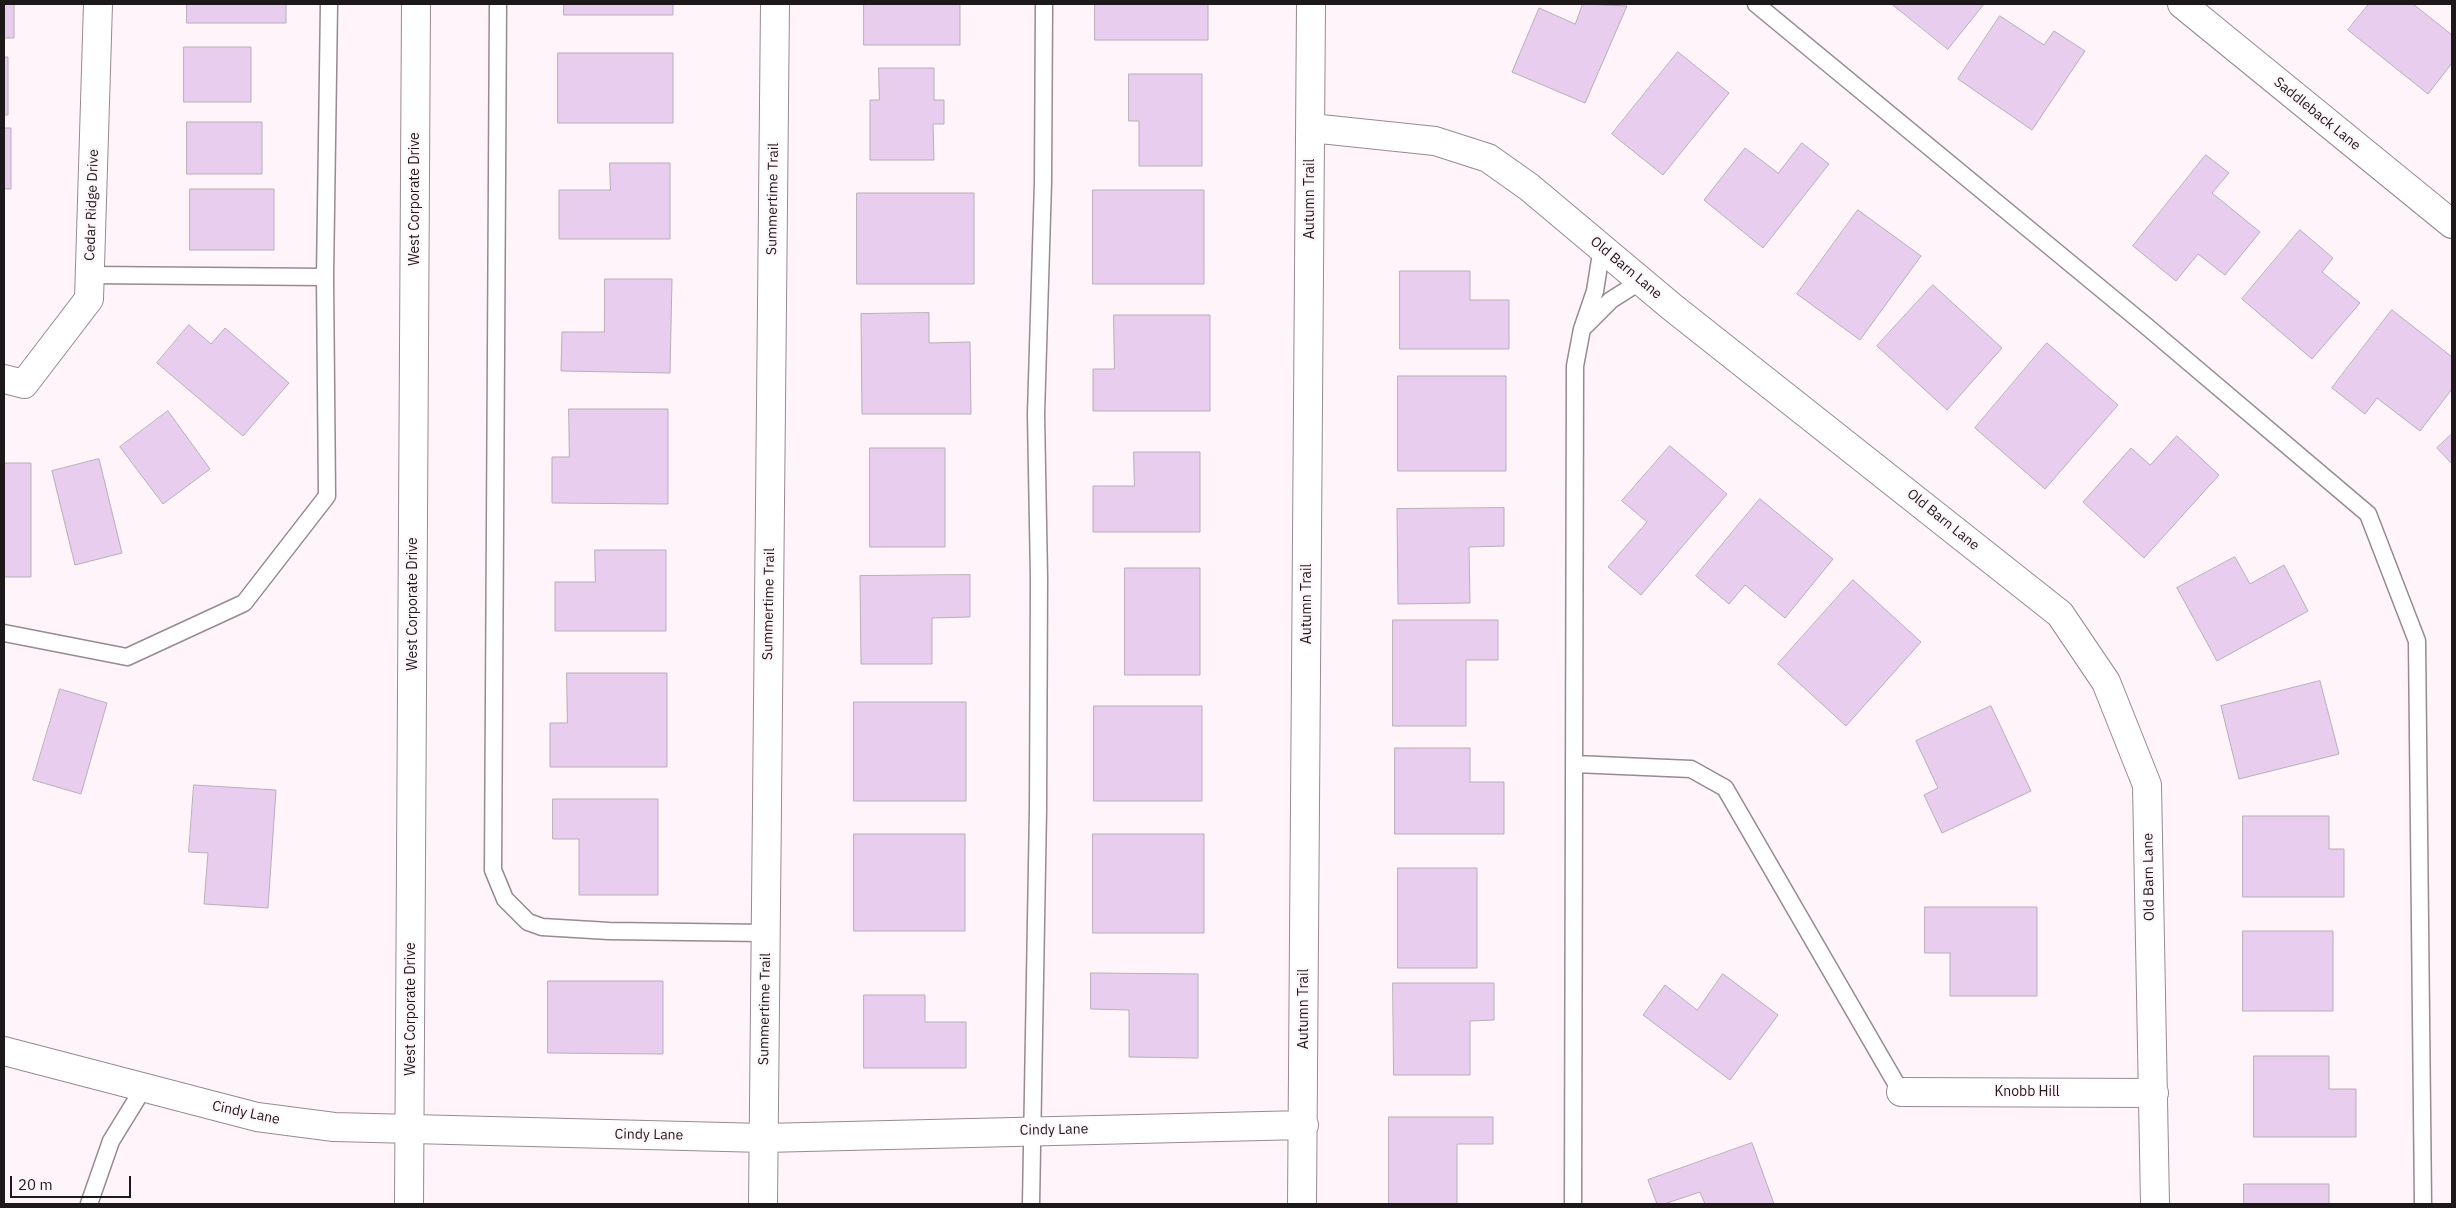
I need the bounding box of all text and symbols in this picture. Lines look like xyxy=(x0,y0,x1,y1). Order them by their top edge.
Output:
street label: Saddleback Lane xyxy=(2270,74,2364,154)
street label: West Corporate Drive xyxy=(407,132,423,266)
street label: Summertime Trail xyxy=(764,143,782,255)
street label: Cedar Ridge Drive xyxy=(82,149,102,261)
street label: Autumn Trail xyxy=(1302,159,1318,239)
street label: Old Barn Lane xyxy=(1587,233,1665,303)
street label: Old Barn Lane xyxy=(1903,486,1983,554)
street label: West Corporate Drive xyxy=(405,537,421,671)
street label: Summertime Trail xyxy=(760,548,778,660)
street label: Autumn Trail xyxy=(1299,564,1315,644)
street label: Old Barn Lane xyxy=(2140,833,2158,921)
street label: West Corporate Drive xyxy=(403,942,419,1076)
street label: Summertime Trail xyxy=(756,953,774,1065)
street label: Autumn Trail xyxy=(1296,969,1312,1049)
street label: Knobb Hill xyxy=(1994,1084,2060,1100)
street label: Cindy Lane xyxy=(211,1098,281,1128)
street label: Cindy Lane xyxy=(1020,1121,1088,1139)
street label: Cindy Lane xyxy=(615,1126,683,1144)
scale bar xyxy=(12,1166,134,1198)
text: 20 m xyxy=(18,1175,53,1194)

